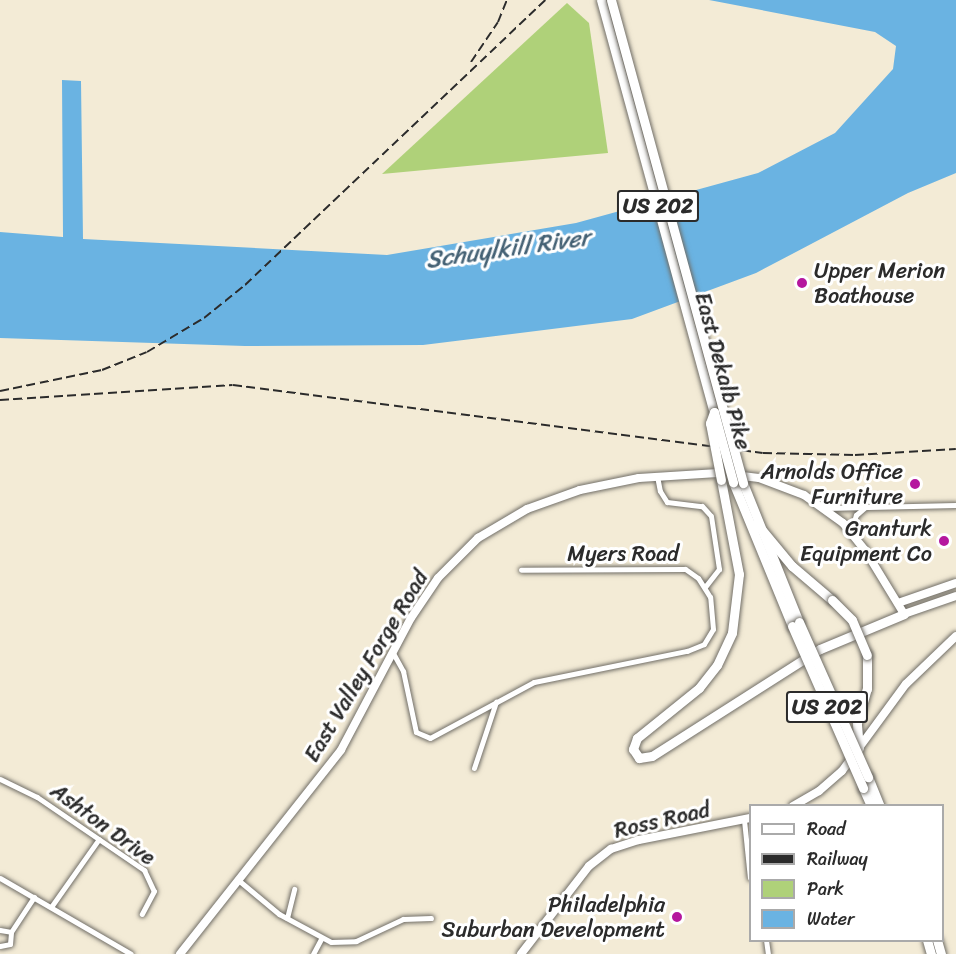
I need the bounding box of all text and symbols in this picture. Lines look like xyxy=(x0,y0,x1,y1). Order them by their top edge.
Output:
road number: US 202 xyxy=(616,188,700,224)
water label: Schuylkill River xyxy=(424,223,592,275)
place label: Upper Merion Boathouse xyxy=(814,257,945,308)
marker: Upper Merion Boathouse xyxy=(795,276,809,290)
street label: East Dekalb Pike xyxy=(689,289,757,453)
place label: Arnolds Office Furniture xyxy=(761,458,903,510)
marker: Arnolds Office Furniture xyxy=(908,477,922,491)
place label: Granturk Equipment Co xyxy=(800,515,932,566)
marker: Granturk Equipment Co xyxy=(937,534,951,548)
street label: Myers Road xyxy=(567,541,679,567)
street label: East Valley Forge Road xyxy=(298,565,434,767)
road number: US 202 xyxy=(785,689,869,725)
street label: Ashton Drive xyxy=(45,777,161,871)
street label: Ross Road xyxy=(611,796,713,844)
legend xyxy=(749,804,944,942)
text: Road xyxy=(807,813,846,845)
text: Railway xyxy=(807,843,868,875)
text: Park xyxy=(807,873,844,905)
place label: Philadelphia Suburban Development xyxy=(442,891,665,942)
text: Water xyxy=(807,903,854,935)
marker: Philadelphia Suburban Development xyxy=(670,910,684,924)

